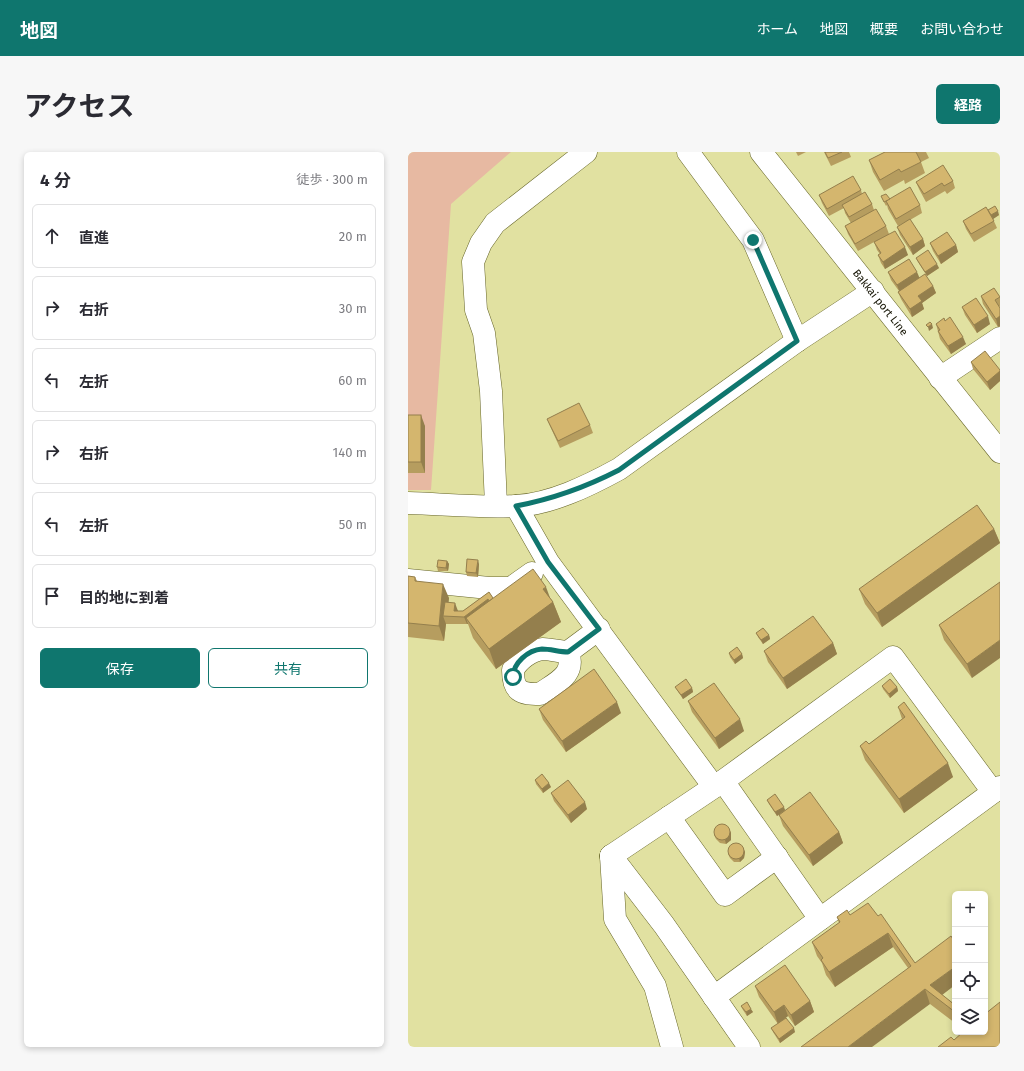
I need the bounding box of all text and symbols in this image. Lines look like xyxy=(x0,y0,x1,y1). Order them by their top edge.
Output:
text: 地図 xyxy=(20,19,58,42)
text: ホーム xyxy=(756,21,798,38)
text: 地図 xyxy=(820,21,848,38)
text: 概要 xyxy=(870,21,898,38)
text: お問い合わせ xyxy=(920,21,1004,38)
button: 経路 xyxy=(936,84,1000,124)
text: アクセス xyxy=(24,90,135,123)
text: 4 分 xyxy=(40,170,71,191)
text: 徒歩 · 300 m xyxy=(296,172,368,187)
icon: ahead xyxy=(41,225,63,247)
text: 直進 xyxy=(79,229,109,247)
text: 20 m xyxy=(339,229,367,244)
route end xyxy=(744,231,762,249)
street label: Bakkai port Line xyxy=(850,266,911,338)
icon: right xyxy=(41,297,63,319)
text: 右折 xyxy=(79,301,109,319)
text: 30 m xyxy=(339,301,367,316)
icon: left xyxy=(41,369,63,391)
text: 左折 xyxy=(79,373,109,391)
text: 60 m xyxy=(338,373,367,388)
icon: right xyxy=(41,441,63,463)
text: 右折 xyxy=(79,445,109,463)
text: 140 m xyxy=(333,445,367,460)
icon: left xyxy=(41,513,63,535)
text: 左折 xyxy=(79,517,109,535)
text: 50 m xyxy=(339,517,367,532)
icon: arrive xyxy=(41,585,63,607)
text: 目的地に到着 xyxy=(79,589,169,607)
button: 保存 xyxy=(40,648,200,688)
button: 共有 xyxy=(208,648,368,688)
route start xyxy=(504,668,522,686)
map controls xyxy=(952,891,988,1035)
button: + xyxy=(952,891,988,927)
button: − xyxy=(952,927,988,963)
button: locate xyxy=(952,963,988,999)
button: layers xyxy=(952,999,988,1035)

